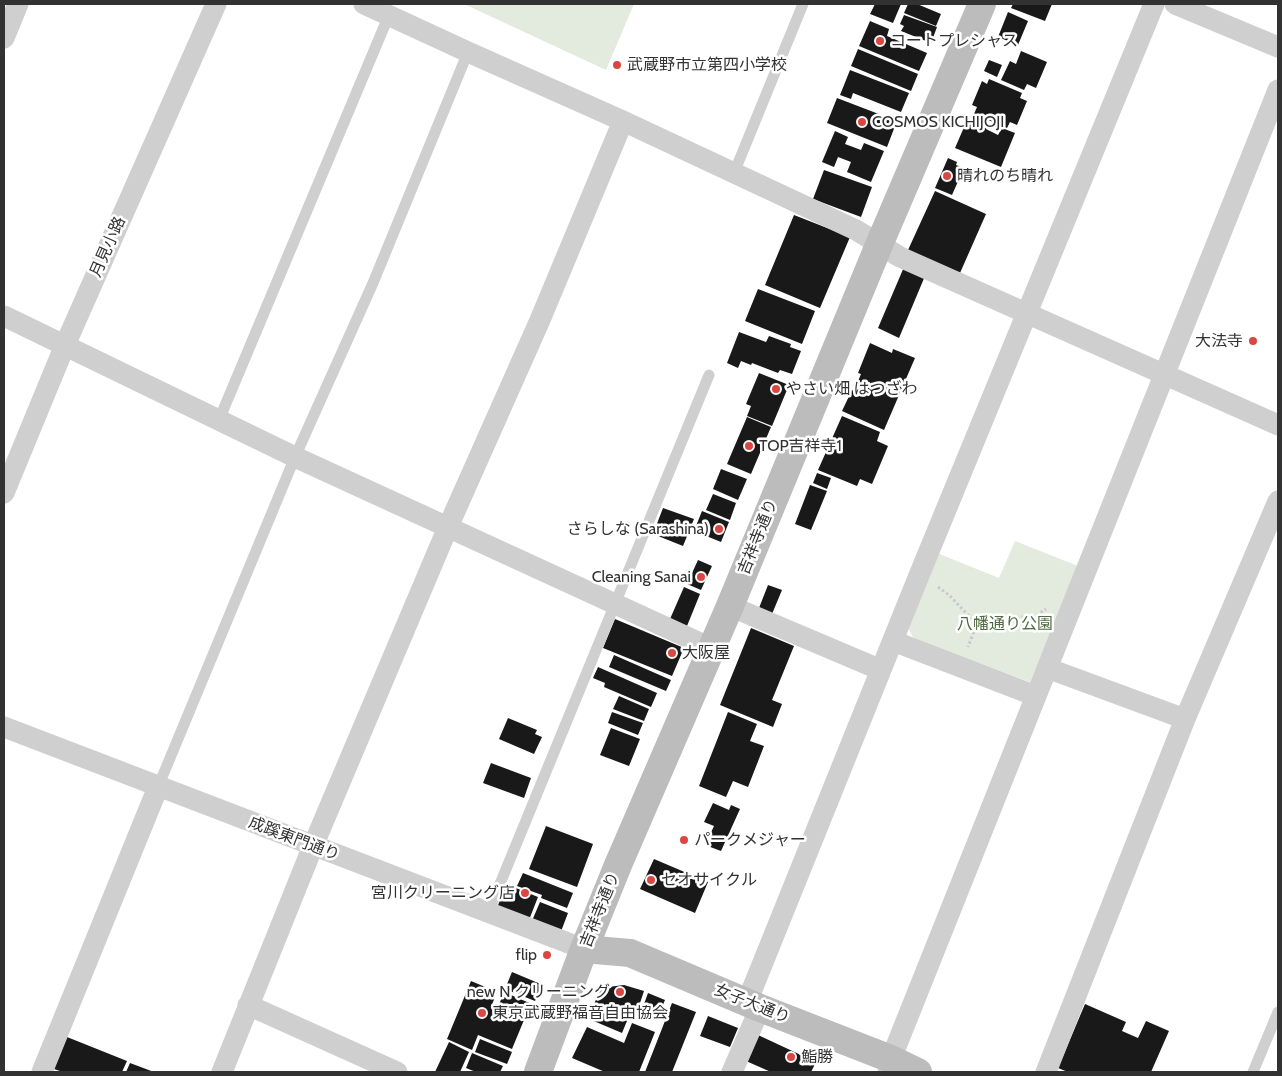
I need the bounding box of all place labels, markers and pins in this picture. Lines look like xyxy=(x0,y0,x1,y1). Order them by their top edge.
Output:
place label: コートプレシャス xyxy=(890,31,1018,51)
marker: コートプレシャス xyxy=(874,35,886,47)
place label: 武蔵野市立第四小学校 xyxy=(627,55,787,75)
marker: 武蔵野市立第四小学校 xyxy=(611,59,623,71)
place label: COSMOS KICHIJOJI xyxy=(872,112,1004,132)
marker: COSMOS KICHIJOJI xyxy=(856,116,868,128)
place label: 晴れのち晴れ xyxy=(957,166,1053,186)
marker: 晴れのち晴れ xyxy=(941,170,953,182)
place label: 大法寺 xyxy=(1195,331,1243,351)
marker: 大法寺 xyxy=(1247,335,1259,347)
place label: やさい畑 はつざわ xyxy=(786,379,918,399)
marker: やさい畑 はつざわ xyxy=(770,383,782,395)
place label: TOP吉祥寺1 xyxy=(759,436,842,456)
marker: TOP吉祥寺1 xyxy=(743,440,755,452)
place label: さらしな (Sarashina) xyxy=(567,519,709,539)
marker: さらしな (Sarashina) xyxy=(713,523,725,535)
place label: Cleaning Sanai xyxy=(592,567,691,587)
marker: Cleaning Sanai xyxy=(695,571,707,583)
place label: 大阪屋 xyxy=(682,643,730,663)
marker: 大阪屋 xyxy=(666,647,678,659)
place label: パークメジャー xyxy=(694,830,806,850)
marker: パークメジャー xyxy=(678,834,690,846)
place label: セオサイクル xyxy=(661,870,757,890)
marker: セオサイクル xyxy=(645,874,657,886)
place label: 宮川クリーニング店 xyxy=(371,883,515,903)
marker: 宮川クリーニング店 xyxy=(519,887,531,899)
place label: flip xyxy=(516,945,537,965)
marker: flip xyxy=(541,949,553,961)
place label: new N クリーニング xyxy=(467,982,610,1002)
marker: new N クリーニング xyxy=(614,986,626,998)
place label: 東京武蔵野福音自由協会 xyxy=(492,1003,668,1023)
marker: 東京武蔵野福音自由協会 xyxy=(476,1007,488,1019)
place label: 鮨勝 xyxy=(801,1047,833,1067)
marker: 鮨勝 xyxy=(785,1051,797,1063)

